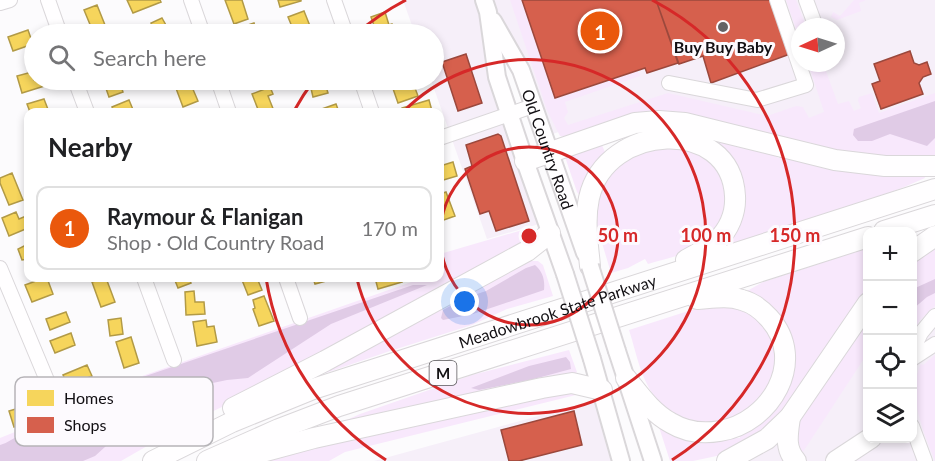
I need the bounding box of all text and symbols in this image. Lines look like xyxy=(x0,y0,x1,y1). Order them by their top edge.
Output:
pin: 1 xyxy=(580,9,620,54)
north arrow xyxy=(791,18,845,72)
marker: Buy Buy Baby xyxy=(716,20,730,34)
search box xyxy=(24,24,444,90)
place label: Buy Buy Baby xyxy=(674,37,773,56)
icon: search xyxy=(45,41,78,74)
text: Search here xyxy=(93,44,206,71)
street label: Old Country Road xyxy=(519,86,578,211)
text: Nearby xyxy=(48,131,133,163)
text: Raymour & Flanigan xyxy=(107,203,303,230)
text: 1 xyxy=(64,216,75,240)
text: 170 m xyxy=(362,216,418,240)
text: 50 m xyxy=(598,224,638,246)
text: 100 m xyxy=(681,224,731,246)
text: 150 m xyxy=(770,224,820,246)
centre of rings xyxy=(519,226,539,246)
map controls xyxy=(863,227,917,443)
button: + xyxy=(863,227,917,281)
text: Shop · Old Country Road xyxy=(107,230,324,254)
street label: Meadowbrook State Parkway xyxy=(456,270,659,351)
button: − xyxy=(863,281,917,335)
your location xyxy=(450,287,479,316)
button: locate xyxy=(863,335,917,389)
road number: M xyxy=(430,361,456,385)
legend xyxy=(15,377,213,446)
text: Homes xyxy=(64,388,114,407)
button: layers xyxy=(863,389,917,443)
text: Shops xyxy=(64,415,107,434)

